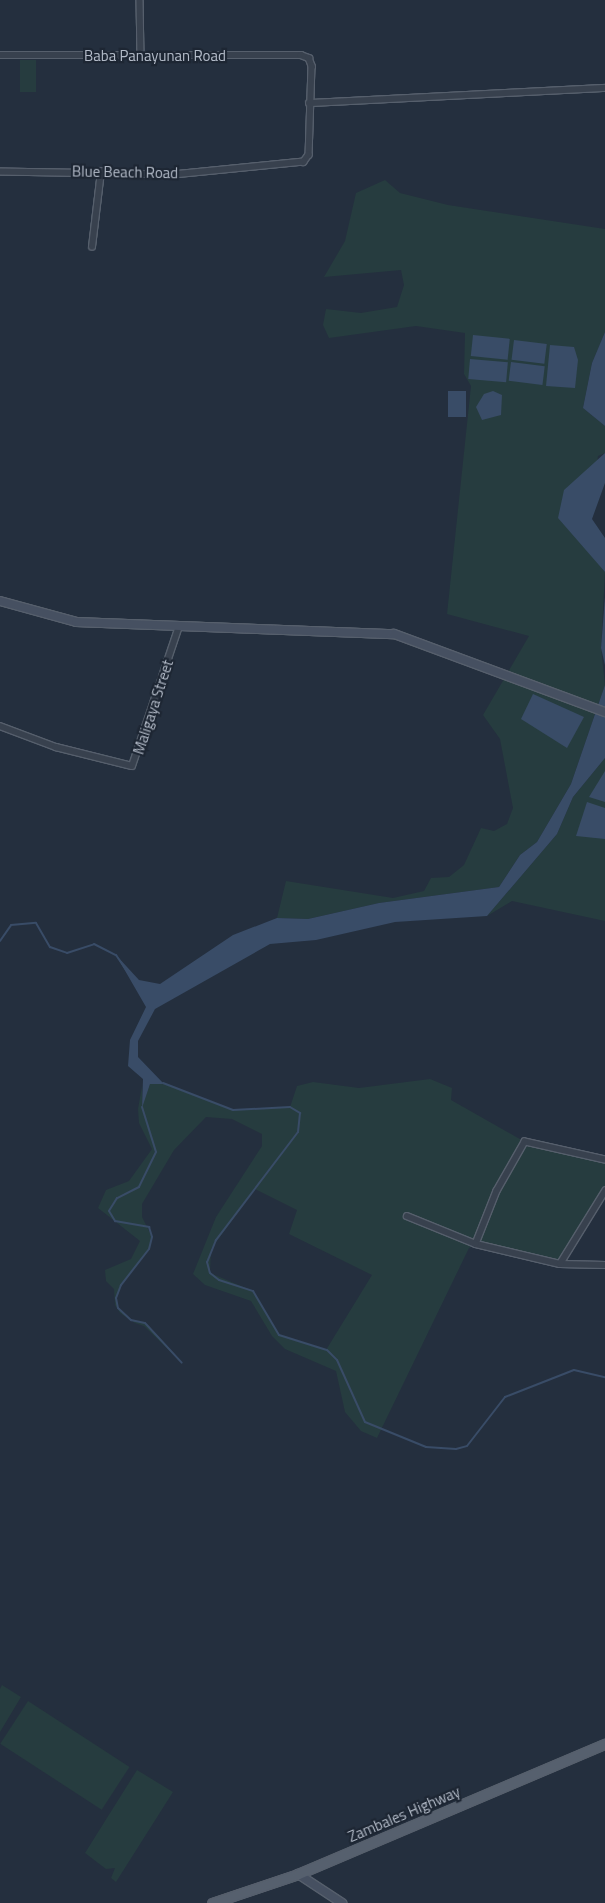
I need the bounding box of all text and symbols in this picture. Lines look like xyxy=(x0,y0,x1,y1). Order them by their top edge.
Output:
street label: Baba Panayunan Road xyxy=(84,47,226,65)
street label: Blue Beach Road xyxy=(72,162,178,182)
street label: Maligaya Street xyxy=(129,657,177,757)
street label: Zambales Highway xyxy=(345,1782,463,1846)

